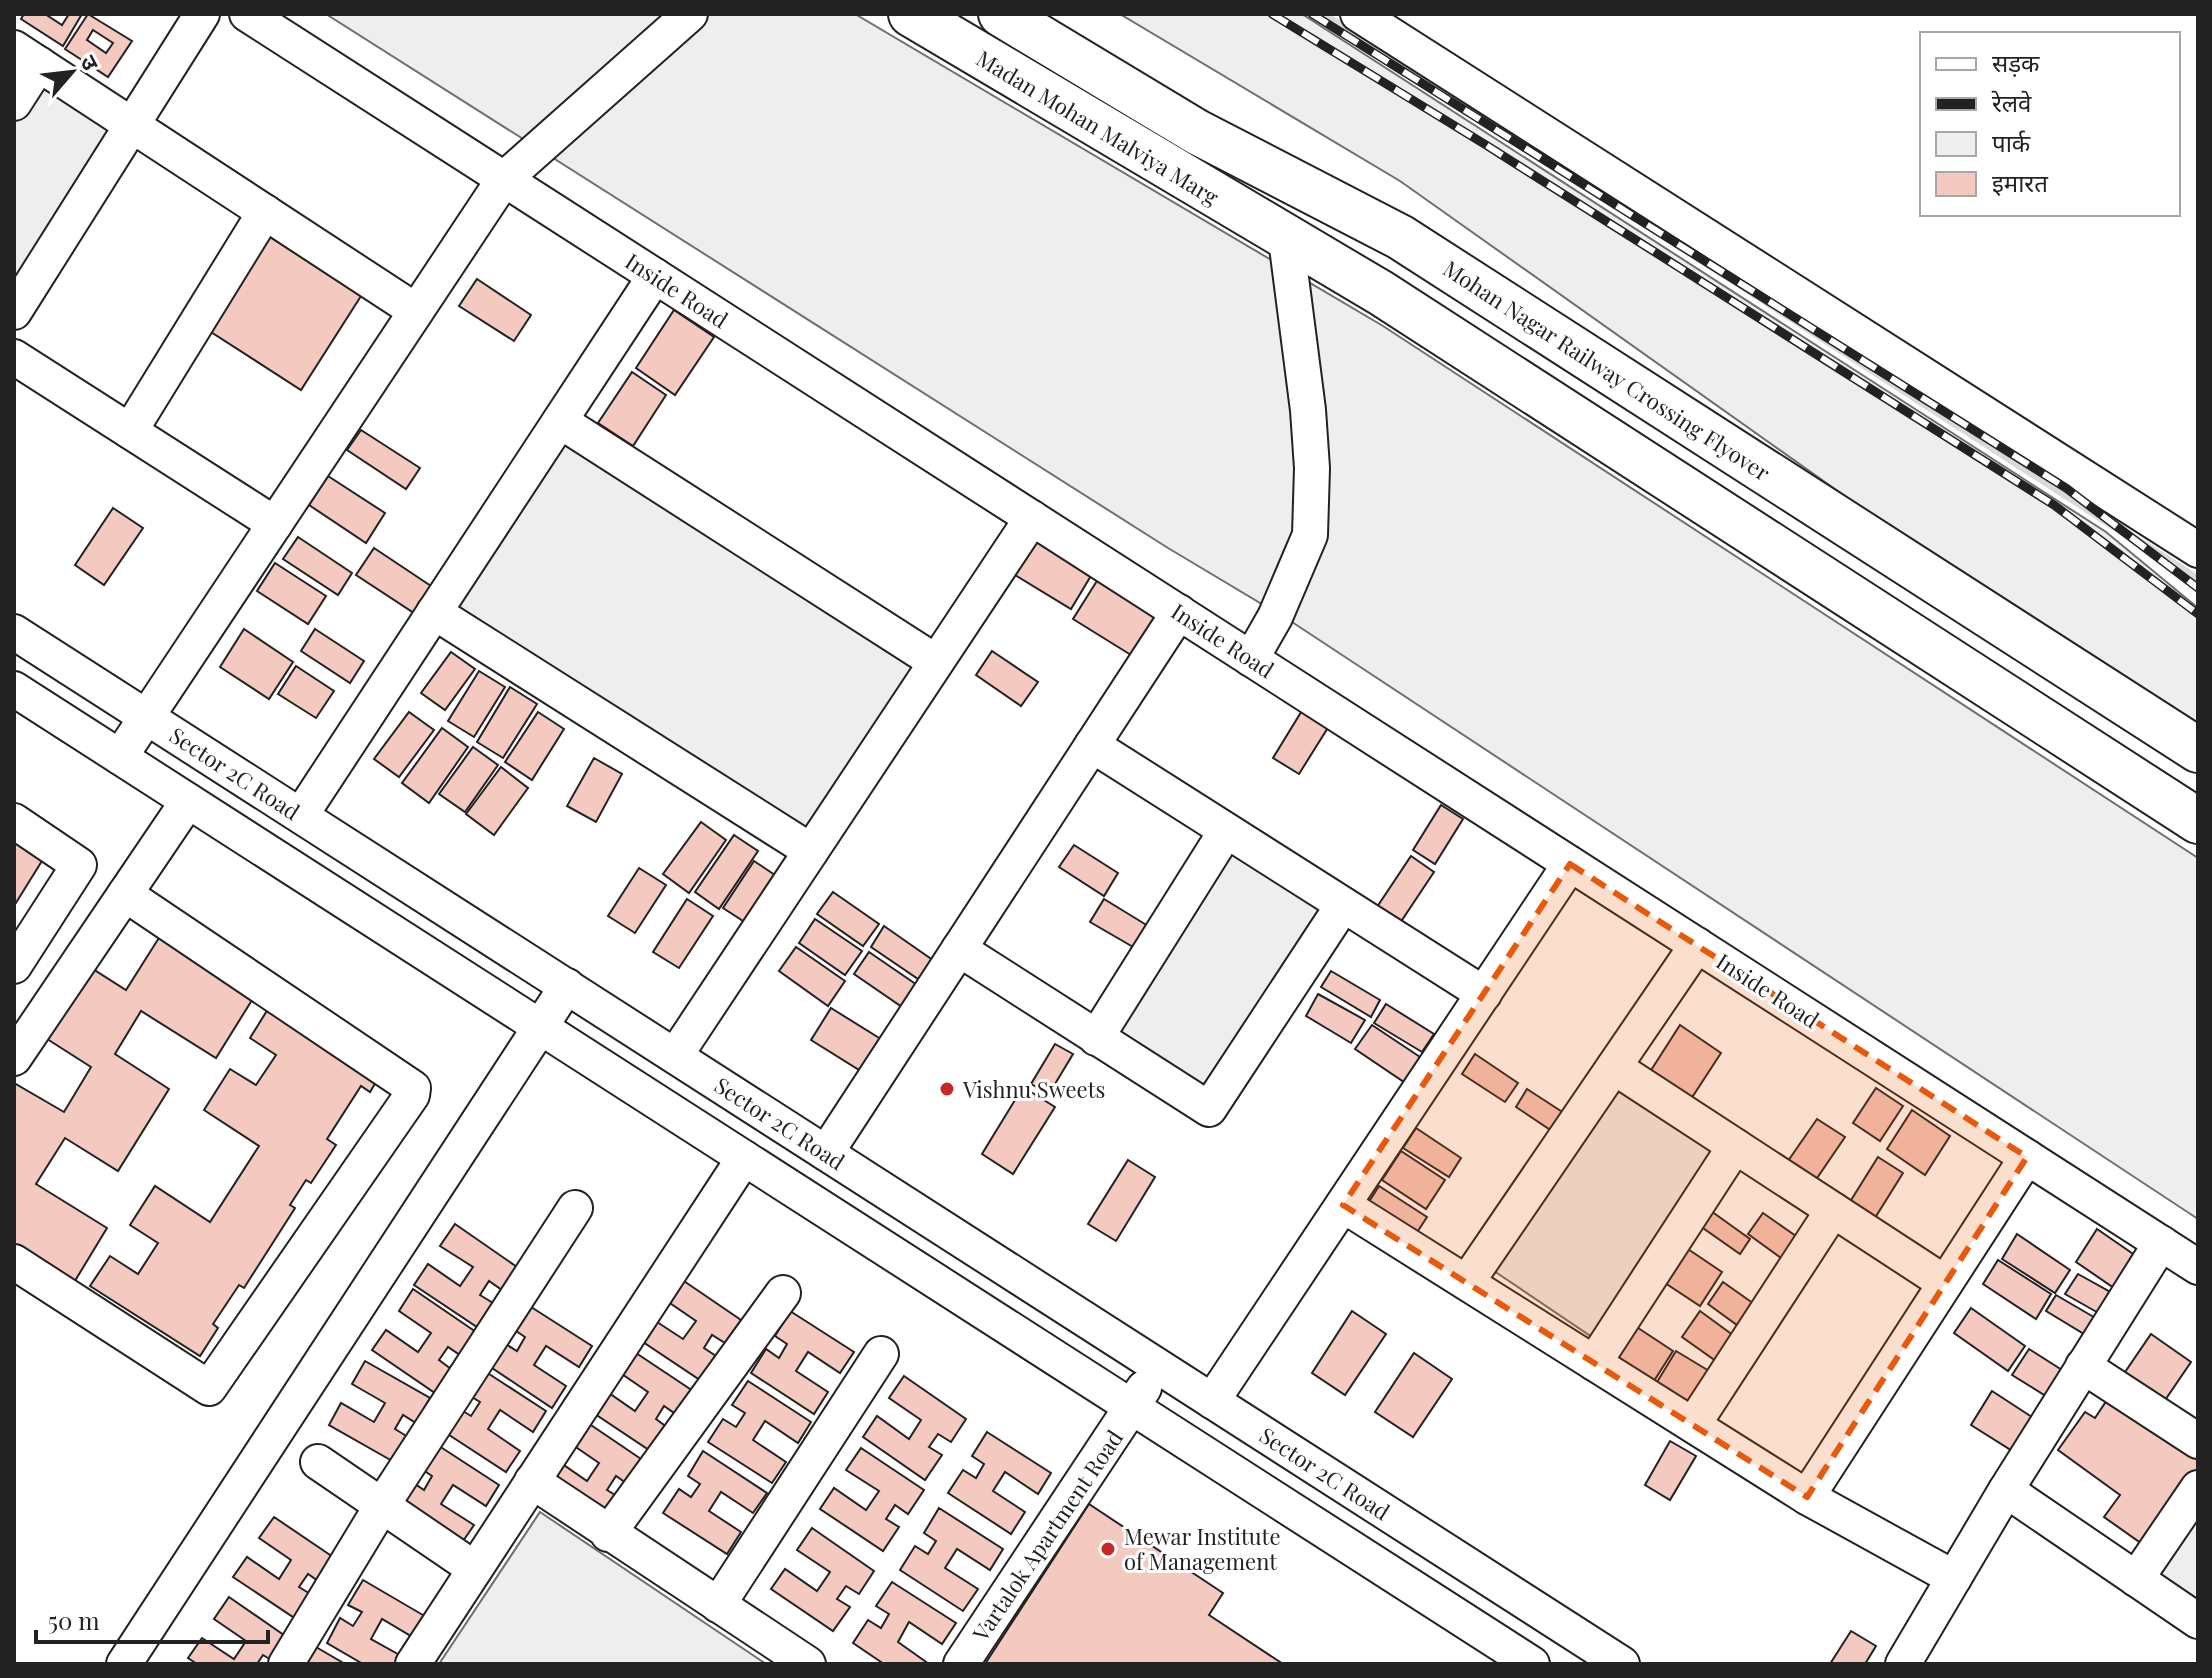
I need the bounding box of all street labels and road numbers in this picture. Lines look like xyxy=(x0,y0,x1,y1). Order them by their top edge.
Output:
street label: Madan Mohan Malviya Marg xyxy=(971,43,1225,212)
street label: Inside Road xyxy=(620,246,734,334)
street label: Mohan Nagar Railway Crossing Flyover xyxy=(1438,253,1776,487)
street label: Inside Road xyxy=(1166,596,1280,684)
street label: Sector 2C Road xyxy=(164,720,306,826)
street label: Inside Road xyxy=(1711,946,1825,1034)
street label: Sector 2C Road xyxy=(709,1070,851,1176)
street label: Sector 2C Road xyxy=(1254,1420,1396,1526)
street label: Vartalok Apartment Road xyxy=(965,1423,1129,1647)

